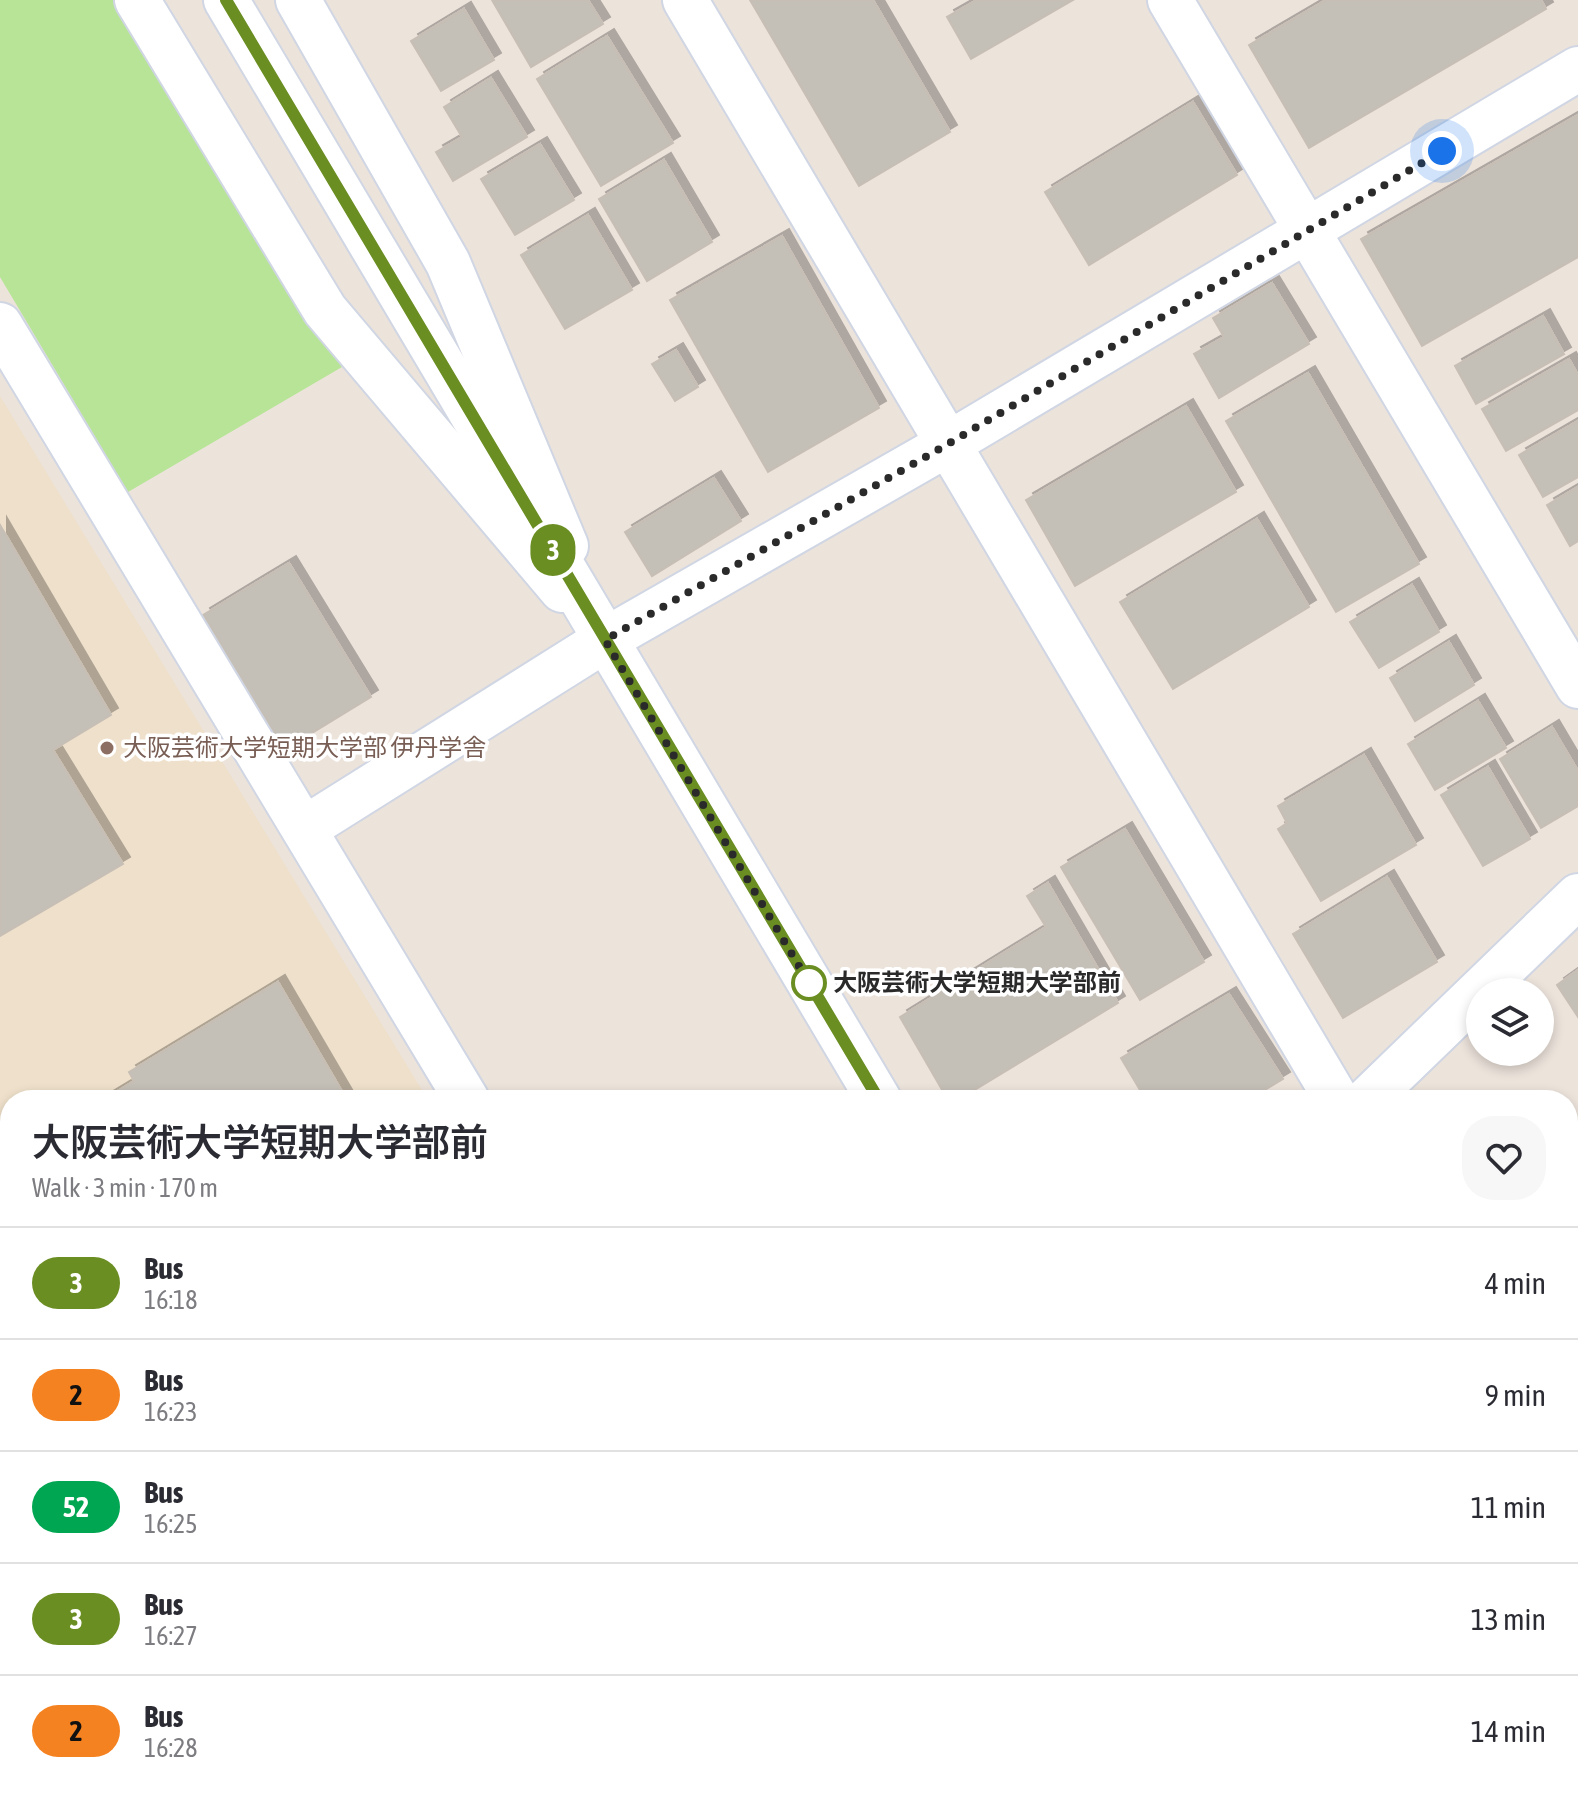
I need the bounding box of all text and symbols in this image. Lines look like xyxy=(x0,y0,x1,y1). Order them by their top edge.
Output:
your location xyxy=(1422,131,1462,171)
line badge: 3 xyxy=(527,524,579,576)
text: 3 xyxy=(546,534,560,566)
place label: 大阪芸術大学短期大学部 伊丹学舎 xyxy=(123,734,486,761)
marker: 大阪芸術大学短期大学部 伊丹学舎 xyxy=(98,739,116,757)
marker: 大阪芸術大学短期大学部前 xyxy=(792,966,826,1000)
place label: 大阪芸術大学短期大学部前 xyxy=(833,969,1121,996)
map controls xyxy=(1466,978,1554,1066)
button: layers xyxy=(1466,978,1554,1066)
button: heart xyxy=(1462,1116,1546,1200)
text: 大阪芸術大学短期大学部前 xyxy=(32,1121,488,1164)
text: Walk · 3 min · 170 m xyxy=(32,1173,218,1203)
text: Bus xyxy=(144,1251,183,1285)
text: 4 min xyxy=(1485,1266,1546,1300)
text: 3 xyxy=(69,1267,83,1299)
text: 16:18 xyxy=(144,1285,198,1315)
text: Bus xyxy=(144,1363,183,1397)
text: 9 min xyxy=(1485,1378,1546,1412)
text: 2 xyxy=(69,1379,83,1411)
text: 16:23 xyxy=(144,1397,198,1427)
text: Bus xyxy=(144,1475,183,1509)
text: 11 min xyxy=(1471,1490,1546,1524)
text: 52 xyxy=(63,1491,89,1523)
text: 16:25 xyxy=(144,1509,198,1539)
text: Bus xyxy=(144,1587,183,1621)
text: 13 min xyxy=(1471,1602,1546,1636)
text: 3 xyxy=(69,1603,83,1635)
text: 16:27 xyxy=(144,1621,198,1651)
text: Bus xyxy=(144,1699,183,1733)
text: 14 min xyxy=(1471,1714,1546,1748)
text: 2 xyxy=(69,1715,83,1747)
text: 16:28 xyxy=(144,1733,198,1763)

